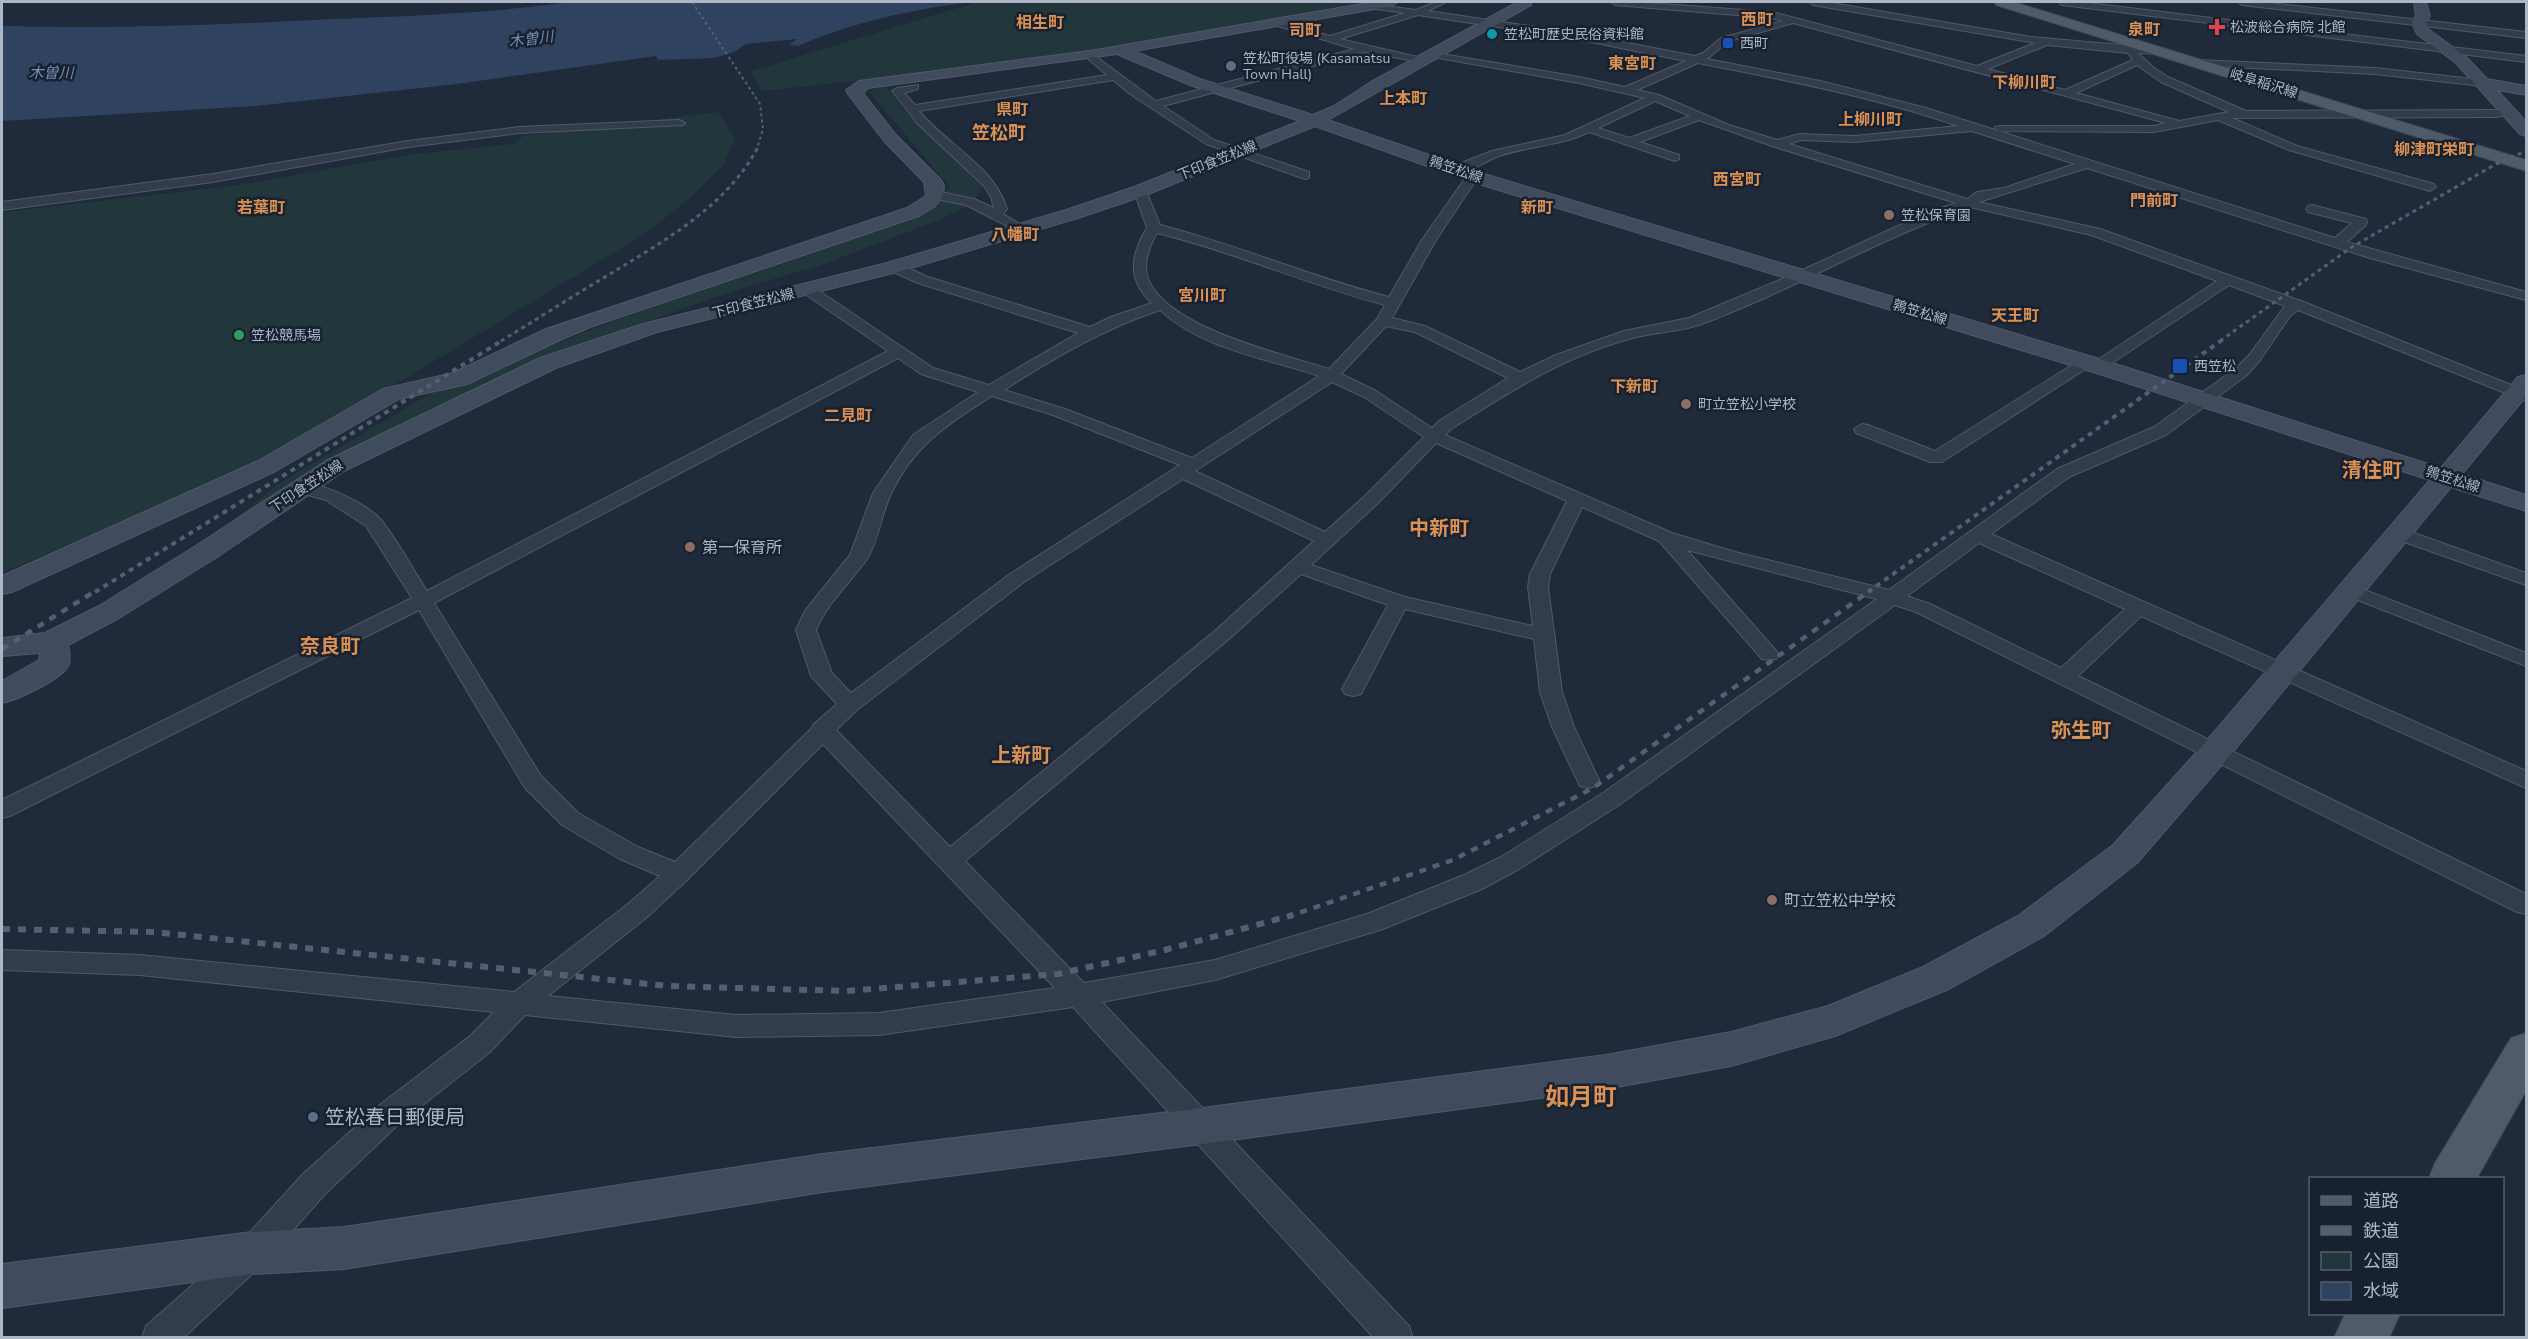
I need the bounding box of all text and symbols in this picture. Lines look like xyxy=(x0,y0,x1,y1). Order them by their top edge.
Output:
district label: 西町 xyxy=(1741,9,1773,31)
district label: 相生町 xyxy=(1016,12,1064,34)
marker: 松波総合病院 北館 xyxy=(2208,18,2226,36)
place label: 松波総合病院 北館 xyxy=(2230,18,2346,37)
district label: 泉町 xyxy=(2128,19,2160,41)
district label: 司町 xyxy=(1289,20,1321,42)
place label: 笠松町歴史民俗資料館 xyxy=(1504,25,1644,44)
water label: 木曽川 xyxy=(507,26,557,52)
marker: 笠松町歴史民俗資料館 xyxy=(1485,27,1499,41)
place label: 西町 xyxy=(1740,34,1768,53)
marker: 西町 xyxy=(1721,36,1735,50)
place label: 笠松町役場 (Kasamatsu Town Hall) xyxy=(1243,49,1390,84)
district label: 東宮町 xyxy=(1608,53,1656,75)
marker: 笠松町役場 (Kasamatsu Town Hall) xyxy=(1224,59,1238,73)
water label: 木曽川 xyxy=(28,63,75,83)
street label: 岐阜稲沢線 xyxy=(2228,64,2300,103)
district label: 下柳川町 xyxy=(1992,72,2056,94)
district label: 上本町 xyxy=(1379,88,1427,110)
district label: 県町 xyxy=(996,99,1028,121)
district label: 上柳川町 xyxy=(1838,109,1902,131)
district label: 笠松町 xyxy=(972,121,1026,145)
street label: 下印食笠松線 xyxy=(1175,136,1260,185)
district label: 柳津町栄町 xyxy=(2394,139,2474,161)
street label: 鶉笠松線 xyxy=(1426,151,1485,188)
district label: 西宮町 xyxy=(1713,169,1761,191)
district label: 門前町 xyxy=(2130,190,2178,212)
district label: 若葉町 xyxy=(237,197,285,219)
district label: 新町 xyxy=(1521,197,1553,219)
place label: 笠松保育園 xyxy=(1901,206,1971,225)
marker: 笠松保育園 xyxy=(1882,208,1896,222)
district label: 八幡町 xyxy=(991,224,1039,246)
street label: 下印食笠松線 xyxy=(710,284,796,323)
district label: 宮川町 xyxy=(1178,285,1226,307)
street label: 鶉笠松線 xyxy=(1890,295,1949,330)
district label: 天王町 xyxy=(1991,305,2039,327)
place label: 笠松競馬場 xyxy=(251,326,321,345)
marker: 笠松競馬場 xyxy=(232,328,246,342)
marker: 西笠松 xyxy=(2171,357,2189,375)
place label: 西笠松 xyxy=(2194,357,2236,376)
district label: 下新町 xyxy=(1610,376,1658,398)
place label: 町立笠松小学校 xyxy=(1698,395,1796,414)
marker: 町立笠松小学校 xyxy=(1679,397,1693,411)
district label: 二見町 xyxy=(824,405,872,427)
street label: 下印食笠松線 xyxy=(266,456,347,517)
district label: 清住町 xyxy=(2342,457,2402,484)
street label: 鶉笠松線 xyxy=(2423,462,2482,497)
district label: 中新町 xyxy=(1409,515,1469,542)
place label: 第一保育所 xyxy=(702,537,782,559)
marker: 第一保育所 xyxy=(683,540,697,554)
district label: 奈良町 xyxy=(300,633,360,660)
district label: 弥生町 xyxy=(2051,717,2111,744)
district label: 上新町 xyxy=(991,742,1051,769)
place label: 町立笠松中学校 xyxy=(1784,890,1896,912)
marker: 町立笠松中学校 xyxy=(1765,893,1779,907)
district label: 如月町 xyxy=(1545,1081,1617,1113)
place label: 笠松春日郵便局 xyxy=(325,1104,465,1131)
marker: 笠松春日郵便局 xyxy=(306,1110,320,1124)
legend xyxy=(2309,1177,2504,1315)
text: 道路 xyxy=(2363,1189,2399,1213)
text: 鉄道 xyxy=(2363,1219,2399,1243)
text: 公園 xyxy=(2363,1249,2399,1273)
text: 水域 xyxy=(2363,1279,2399,1303)

